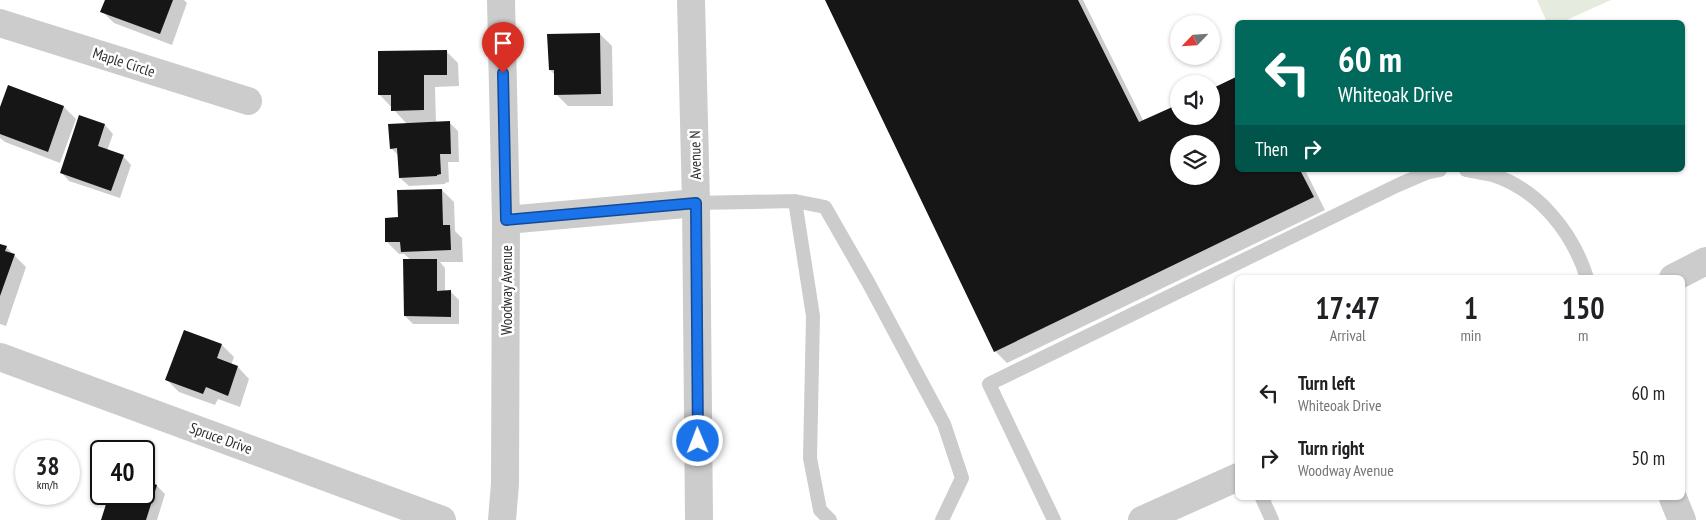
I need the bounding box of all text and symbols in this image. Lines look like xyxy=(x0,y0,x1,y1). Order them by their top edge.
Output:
north arrow xyxy=(1170,15,1220,65)
map controls xyxy=(1170,15,1220,185)
pin xyxy=(482,22,524,73)
icon: arrive xyxy=(489,29,517,57)
text: 60 m xyxy=(1338,36,1402,82)
icon: left xyxy=(1255,40,1320,105)
street label: Maple Circle xyxy=(91,43,157,81)
button: sound xyxy=(1170,75,1220,125)
text: Whiteoak Drive xyxy=(1338,80,1453,108)
street label: Avenue N xyxy=(685,130,705,180)
button: layers xyxy=(1170,135,1220,185)
icon: right xyxy=(1298,135,1326,163)
text: Then xyxy=(1255,137,1288,161)
street label: Woodway Avenue xyxy=(497,245,516,335)
text: 17:47 xyxy=(1315,288,1380,327)
text: 1 xyxy=(1464,288,1478,327)
text: 150 xyxy=(1562,288,1605,327)
text: Arrival xyxy=(1330,325,1366,345)
text: min xyxy=(1460,325,1481,345)
text: m xyxy=(1578,325,1588,345)
text: Turn left xyxy=(1298,371,1355,395)
icon: left xyxy=(1255,379,1283,407)
text: 60 m xyxy=(1632,381,1665,405)
text: Whiteoak Drive xyxy=(1298,395,1382,415)
position arrow xyxy=(671,414,723,466)
street label: Spruce Drive xyxy=(187,418,255,458)
text: Turn right xyxy=(1298,436,1364,460)
speed limit sign: 40 xyxy=(90,440,155,505)
icon: right xyxy=(1255,444,1283,472)
text: 50 m xyxy=(1632,446,1665,470)
text: 38 xyxy=(36,450,59,482)
text: Woodway Avenue xyxy=(1298,460,1394,480)
text: km/h xyxy=(37,477,58,492)

